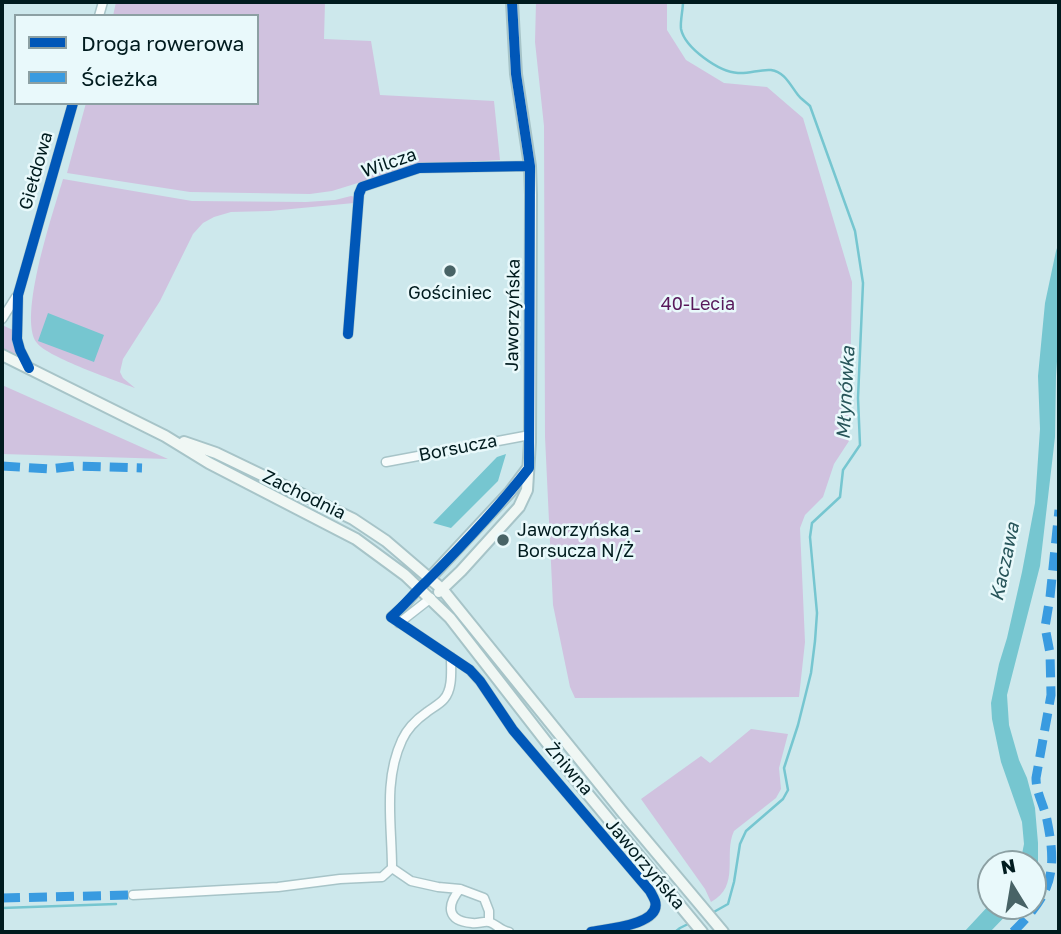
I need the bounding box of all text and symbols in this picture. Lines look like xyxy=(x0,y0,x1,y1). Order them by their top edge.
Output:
legend xyxy=(14,14,259,105)
text: Droga rowerowa xyxy=(81,30,244,56)
text: Ścieżka xyxy=(81,65,158,91)
street label: Giełdowa xyxy=(15,129,57,213)
street label: Wilcza xyxy=(359,144,419,182)
street label: Jaworzyńska xyxy=(501,259,525,371)
marker: Gościniec xyxy=(442,263,458,279)
place label: Gościniec xyxy=(408,282,492,304)
park label: 40-Lecia xyxy=(661,293,735,315)
water label: Młynówka xyxy=(832,346,860,440)
street label: Borsucza xyxy=(417,430,499,466)
street label: Zachodnia xyxy=(259,466,349,524)
place label: Jaworzyńska - Borsucza N/Ż xyxy=(517,519,641,562)
water label: Kaczawa xyxy=(986,521,1024,603)
marker: Jaworzyńska - Borsucza N/Ż xyxy=(495,532,511,548)
street label: Żniwna xyxy=(541,738,597,800)
street label: Jaworzyńska xyxy=(601,814,689,914)
north arrow xyxy=(977,850,1047,920)
text: N xyxy=(999,853,1018,879)

